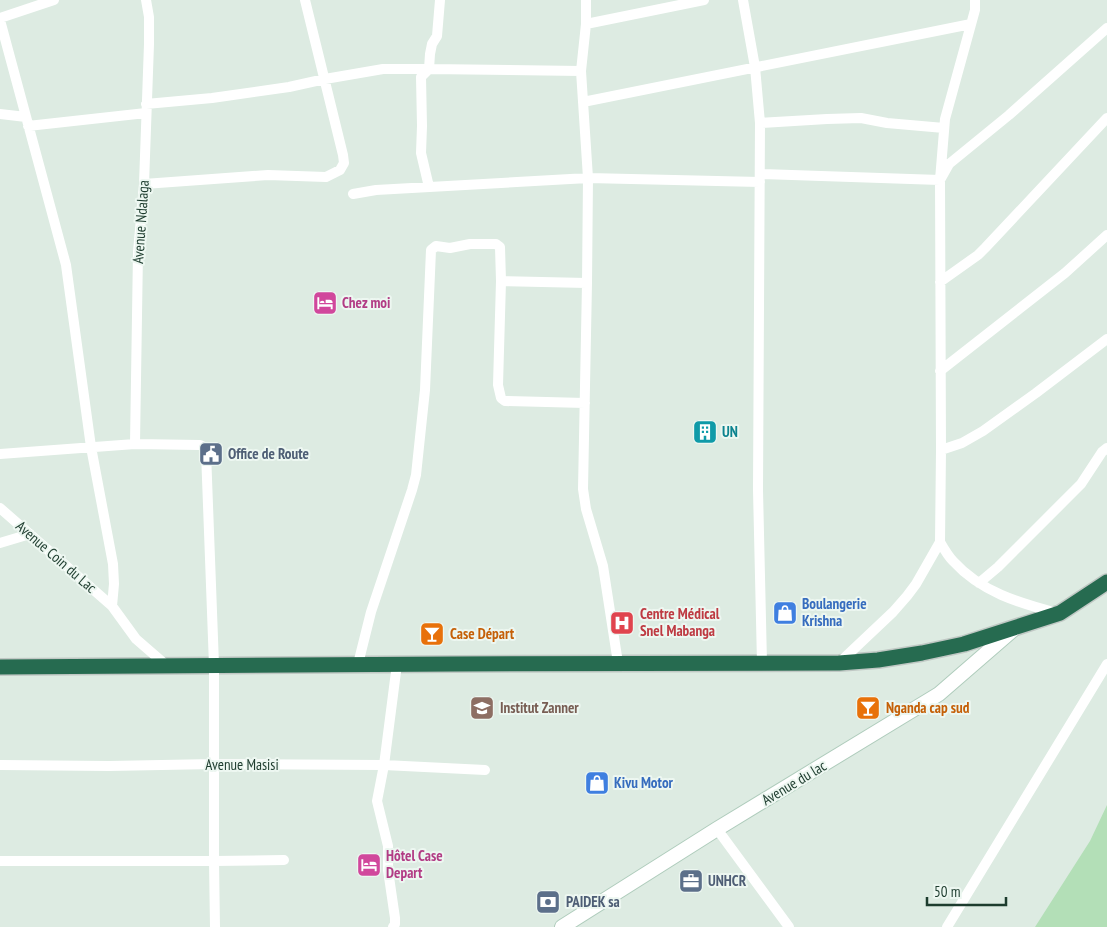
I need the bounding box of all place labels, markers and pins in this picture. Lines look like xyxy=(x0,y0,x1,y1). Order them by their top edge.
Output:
hotel icon: Chez moi xyxy=(312,290,338,316)
place label: Chez moi xyxy=(342,293,390,312)
building icon: UN xyxy=(692,419,718,445)
place label: UN xyxy=(722,422,738,441)
public building icon: Office de Route xyxy=(198,441,224,467)
place label: Office de Route xyxy=(228,444,309,463)
place label: Boulangerie Krishna xyxy=(802,594,867,630)
shop icon: Boulangerie Krishna xyxy=(772,600,798,626)
place label: Centre Médical Snel Mabanga xyxy=(640,604,720,640)
hospital icon: Centre Médical Snel Mabanga xyxy=(609,610,635,636)
bar icon: Case Départ xyxy=(419,621,445,647)
place label: Case Départ xyxy=(450,624,515,643)
school or university icon: Institut Zanner xyxy=(469,695,495,721)
bar icon: Nganda cap sud xyxy=(855,695,881,721)
place label: Institut Zanner xyxy=(500,698,579,717)
place label: Nganda cap sud xyxy=(886,698,970,717)
shop icon: Kivu Motor xyxy=(584,770,610,796)
place label: Kivu Motor xyxy=(614,773,674,792)
place label: Hôtel Case Depart xyxy=(386,846,443,882)
hotel icon: Hôtel Case Depart xyxy=(356,852,382,878)
office icon: UNHCR xyxy=(678,868,704,894)
place label: UNHCR xyxy=(708,871,747,890)
bank icon: PAIDEK sa xyxy=(535,889,561,915)
place label: PAIDEK sa xyxy=(566,892,620,911)

